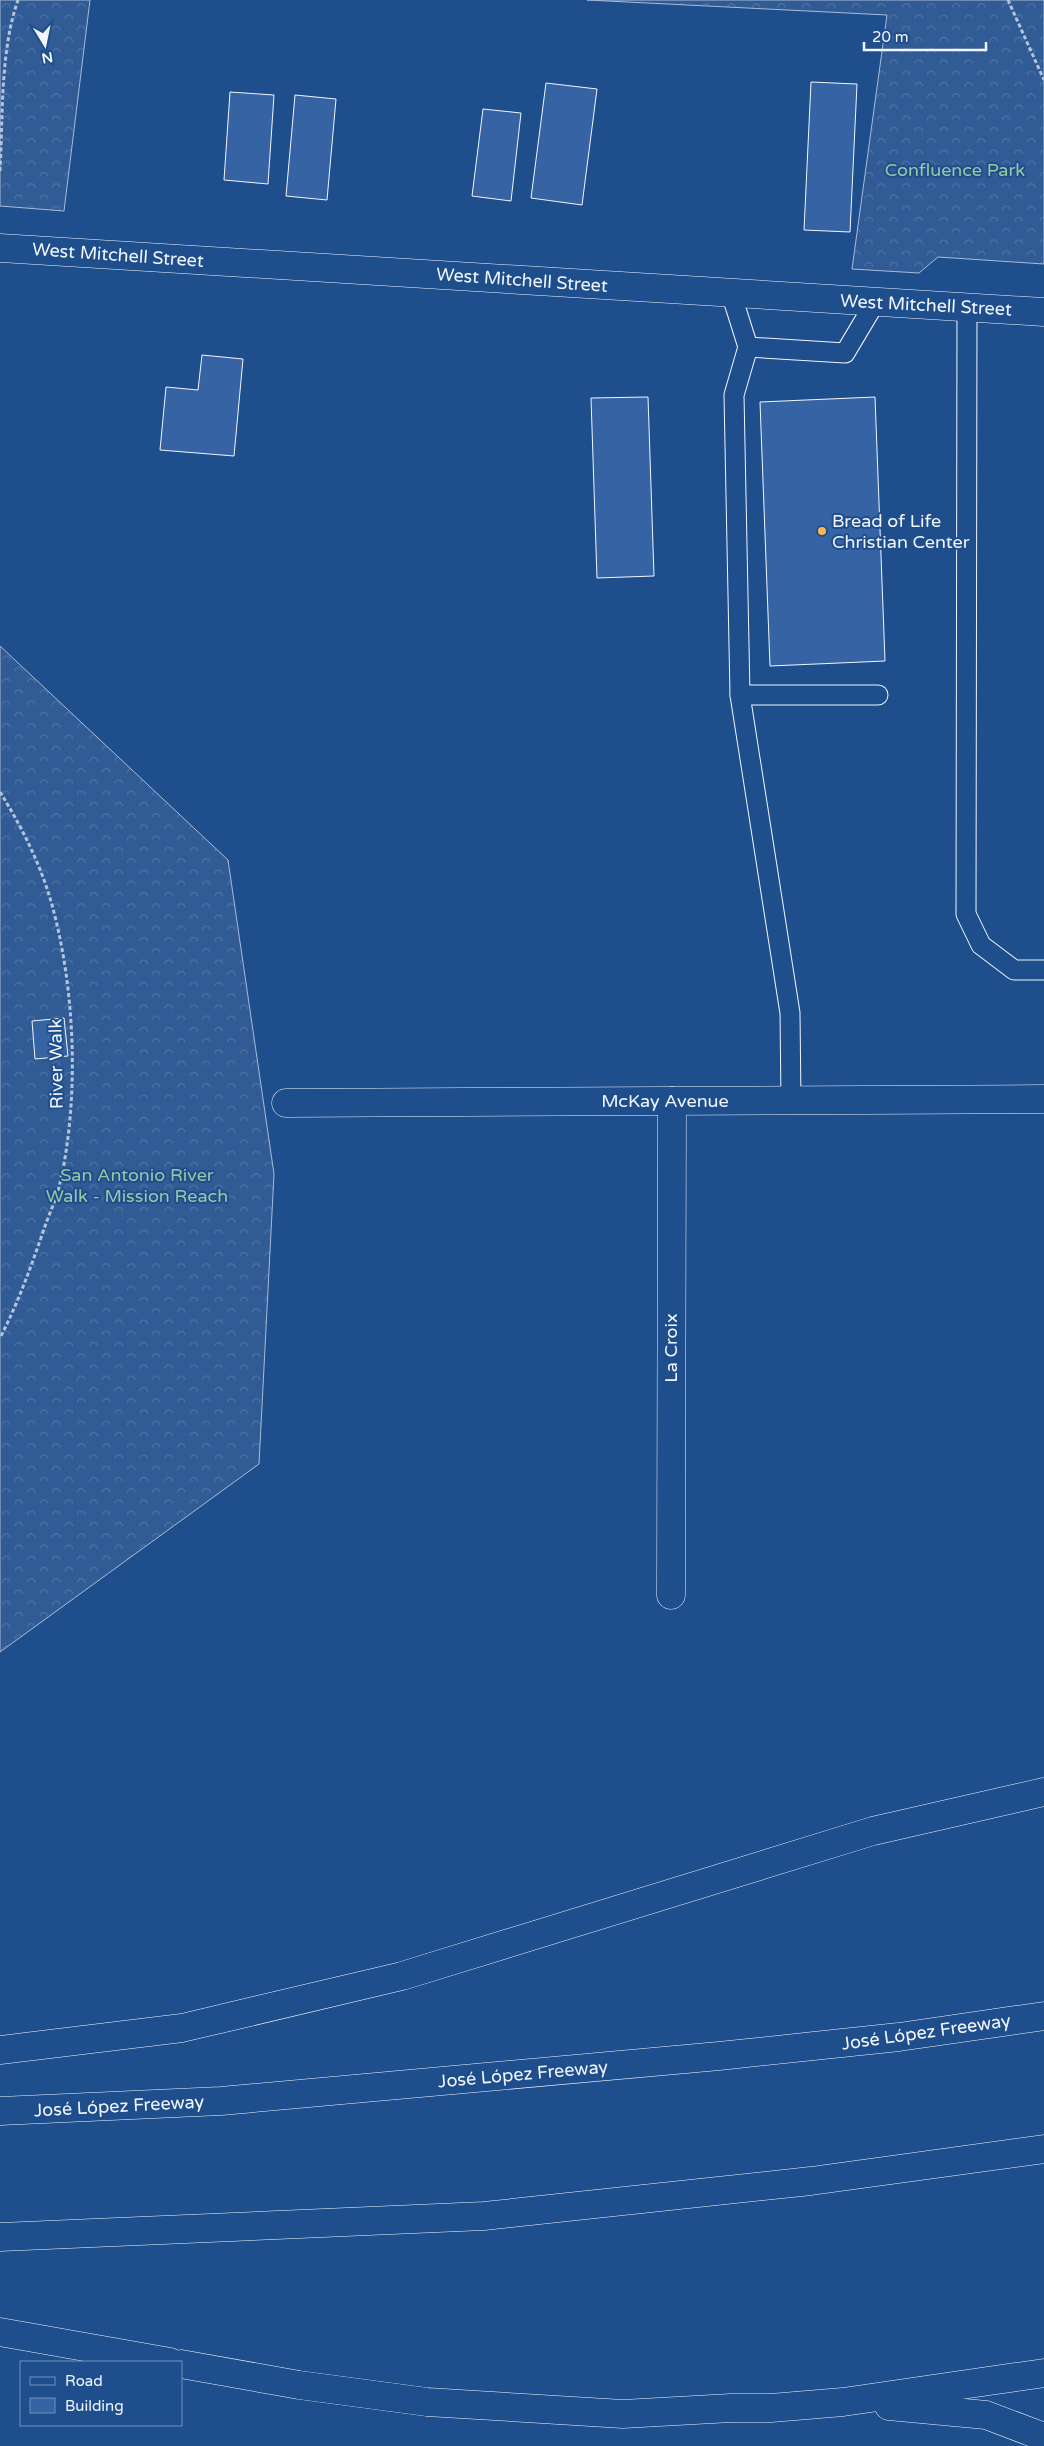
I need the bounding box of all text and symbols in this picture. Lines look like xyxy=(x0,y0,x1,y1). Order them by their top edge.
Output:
north arrow xyxy=(20,20,70,70)
scale bar xyxy=(864,20,986,52)
text: 20 m xyxy=(872,28,909,46)
text: N xyxy=(40,48,54,67)
park label: Confluence Park xyxy=(885,159,1025,181)
street label: West Mitchell Street xyxy=(31,238,205,272)
street label: West Mitchell Street xyxy=(435,263,609,297)
street label: West Mitchell Street xyxy=(840,290,1013,320)
place label: Bread of Life Christian Center xyxy=(832,510,970,553)
marker: Bread of Life Christian Center xyxy=(816,525,828,537)
street label: River Walk xyxy=(44,1018,68,1109)
street label: McKay Avenue xyxy=(601,1090,729,1112)
park label: San Antonio River Walk - Mission Reach xyxy=(46,1164,228,1207)
street label: La Croix xyxy=(660,1313,682,1383)
street label: José López Freeway xyxy=(840,2009,1012,2055)
street label: José López Freeway xyxy=(437,2056,609,2092)
street label: José López Freeway xyxy=(33,2091,205,2121)
legend xyxy=(20,2361,182,2426)
text: Road xyxy=(65,2372,103,2390)
text: Building xyxy=(65,2397,124,2415)

